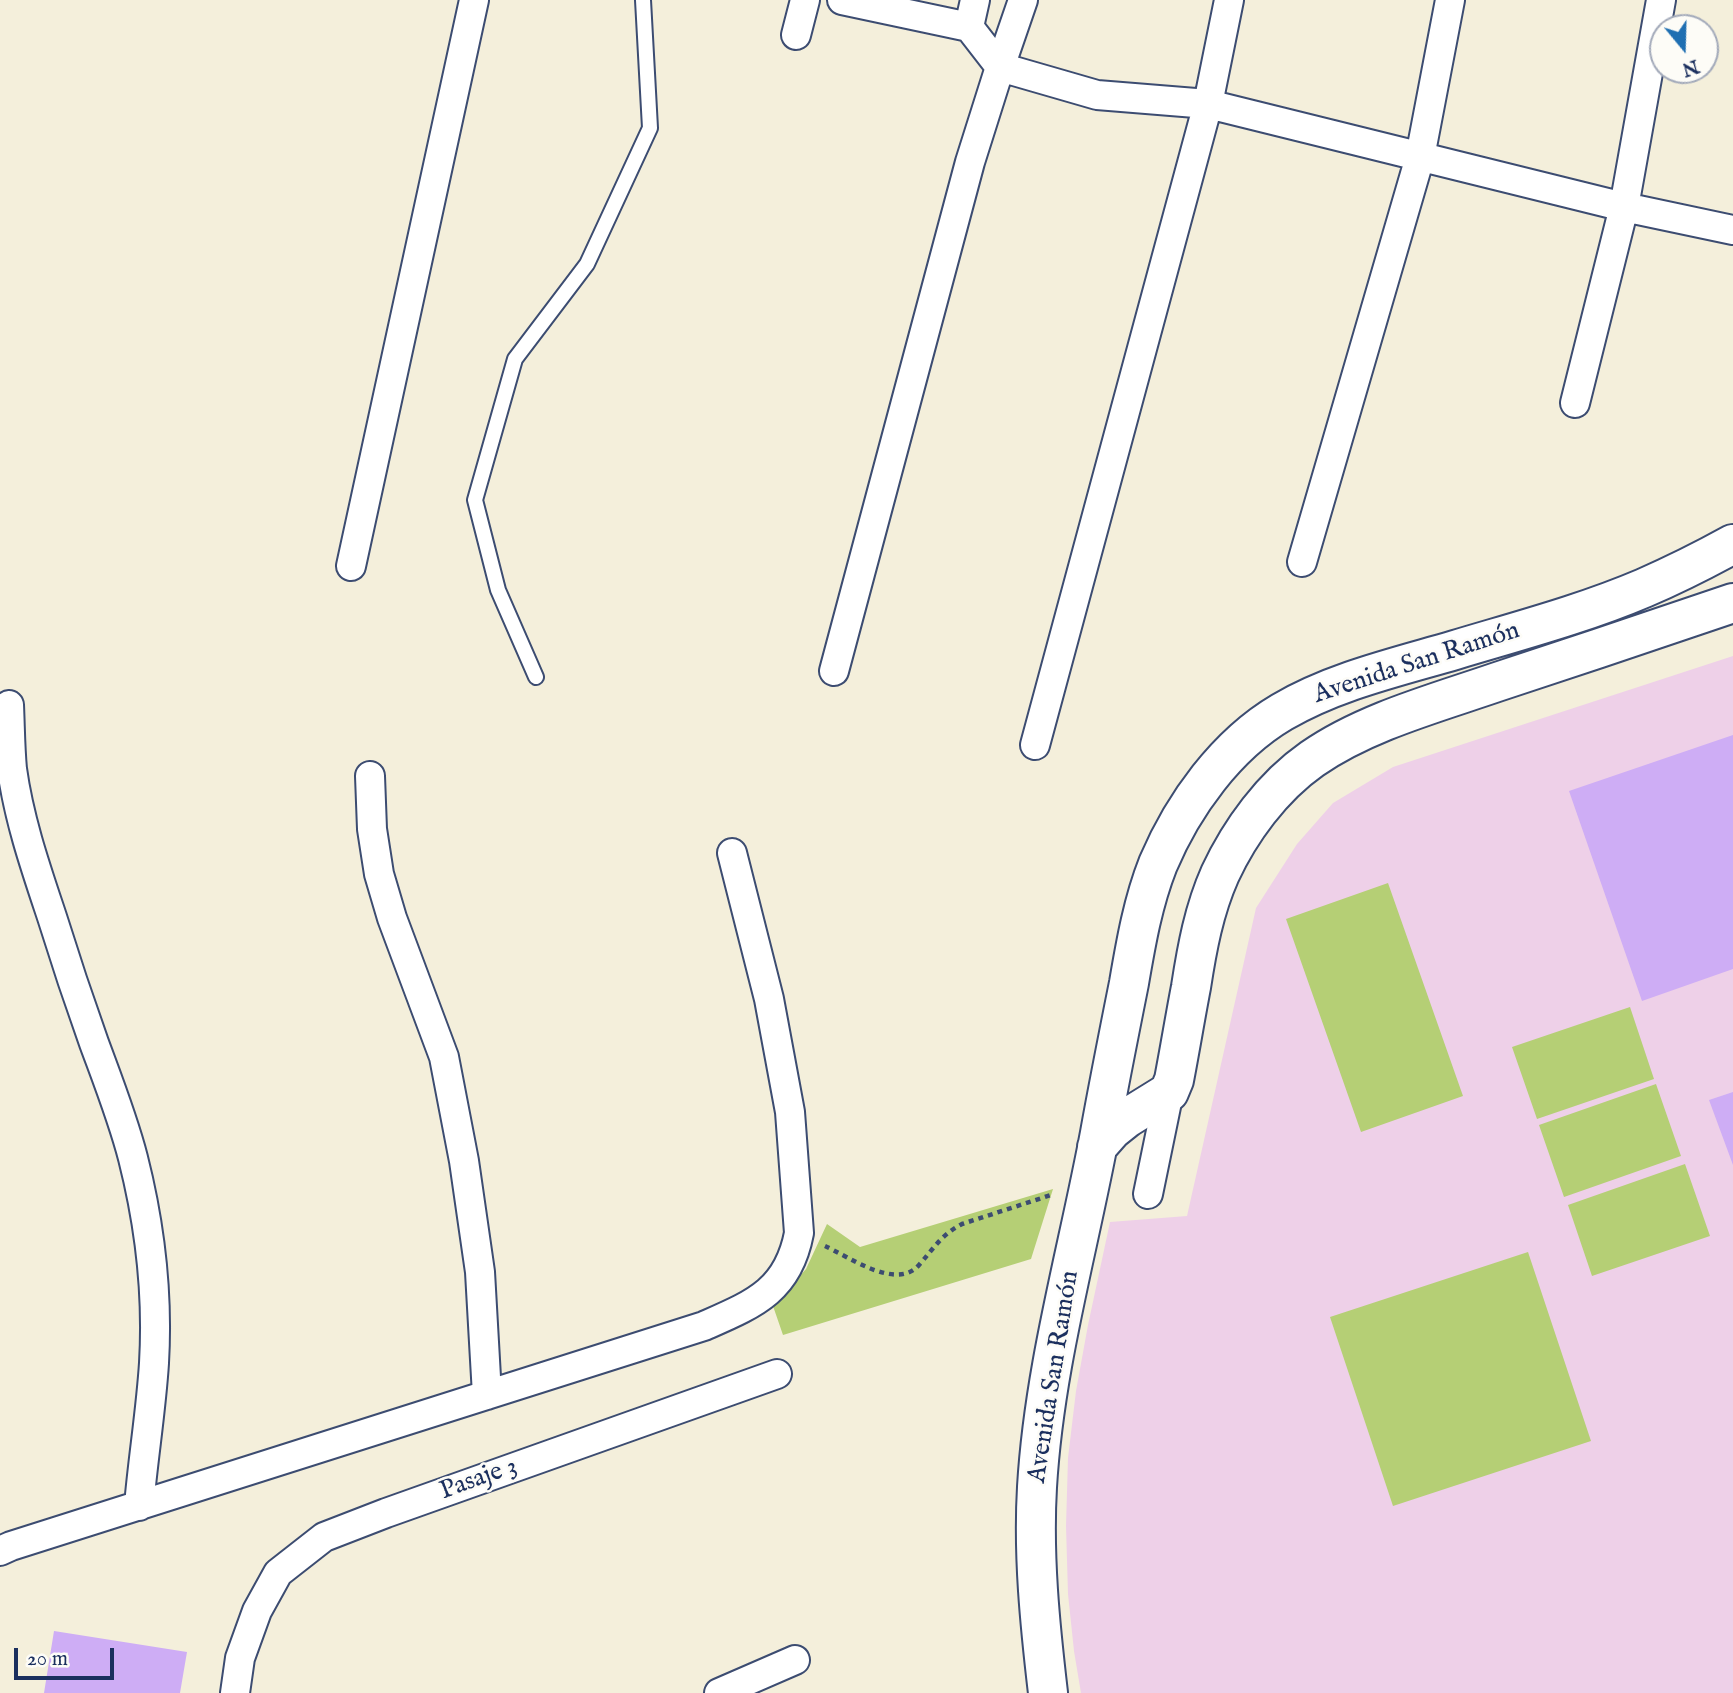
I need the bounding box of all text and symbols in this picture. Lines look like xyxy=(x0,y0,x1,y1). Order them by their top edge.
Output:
north arrow xyxy=(1649,14,1719,84)
text: N xyxy=(1679,53,1702,81)
street label: Avenida San Ramón xyxy=(1310,616,1524,712)
street label: Avenida San Ramón xyxy=(1023,1269,1087,1485)
street label: Pasaje 3 xyxy=(436,1452,522,1508)
scale bar xyxy=(18,1634,117,1678)
text: 20 m xyxy=(27,1646,68,1673)

